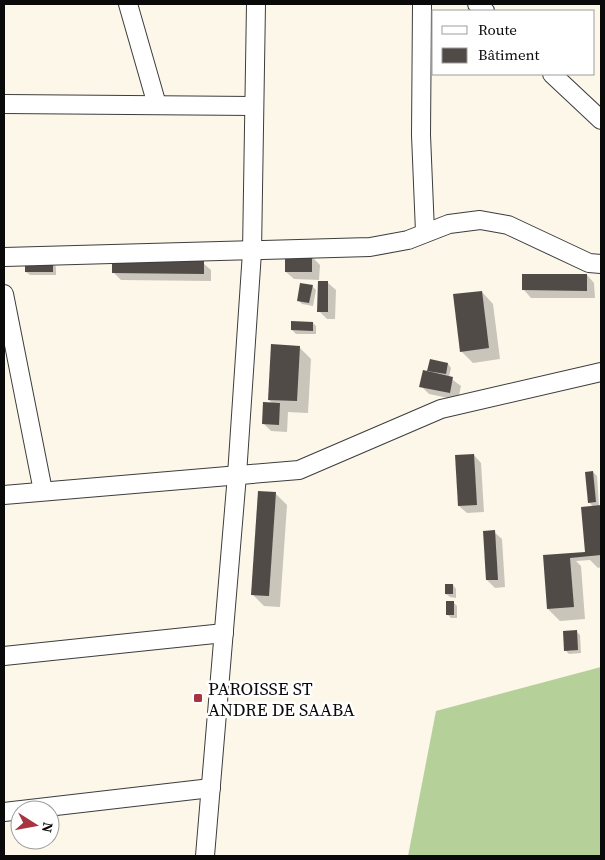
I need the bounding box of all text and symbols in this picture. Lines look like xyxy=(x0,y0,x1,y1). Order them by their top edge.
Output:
legend xyxy=(432,10,595,75)
text: Route xyxy=(478,19,517,40)
text: Bâtiment xyxy=(478,44,540,65)
place label: PAROISSE ST ANDRE DE SAABA xyxy=(208,676,355,722)
marker: PAROISSE ST ANDRE DE SAABA xyxy=(192,692,204,704)
north arrow xyxy=(10,800,60,850)
text: N xyxy=(37,821,59,834)

